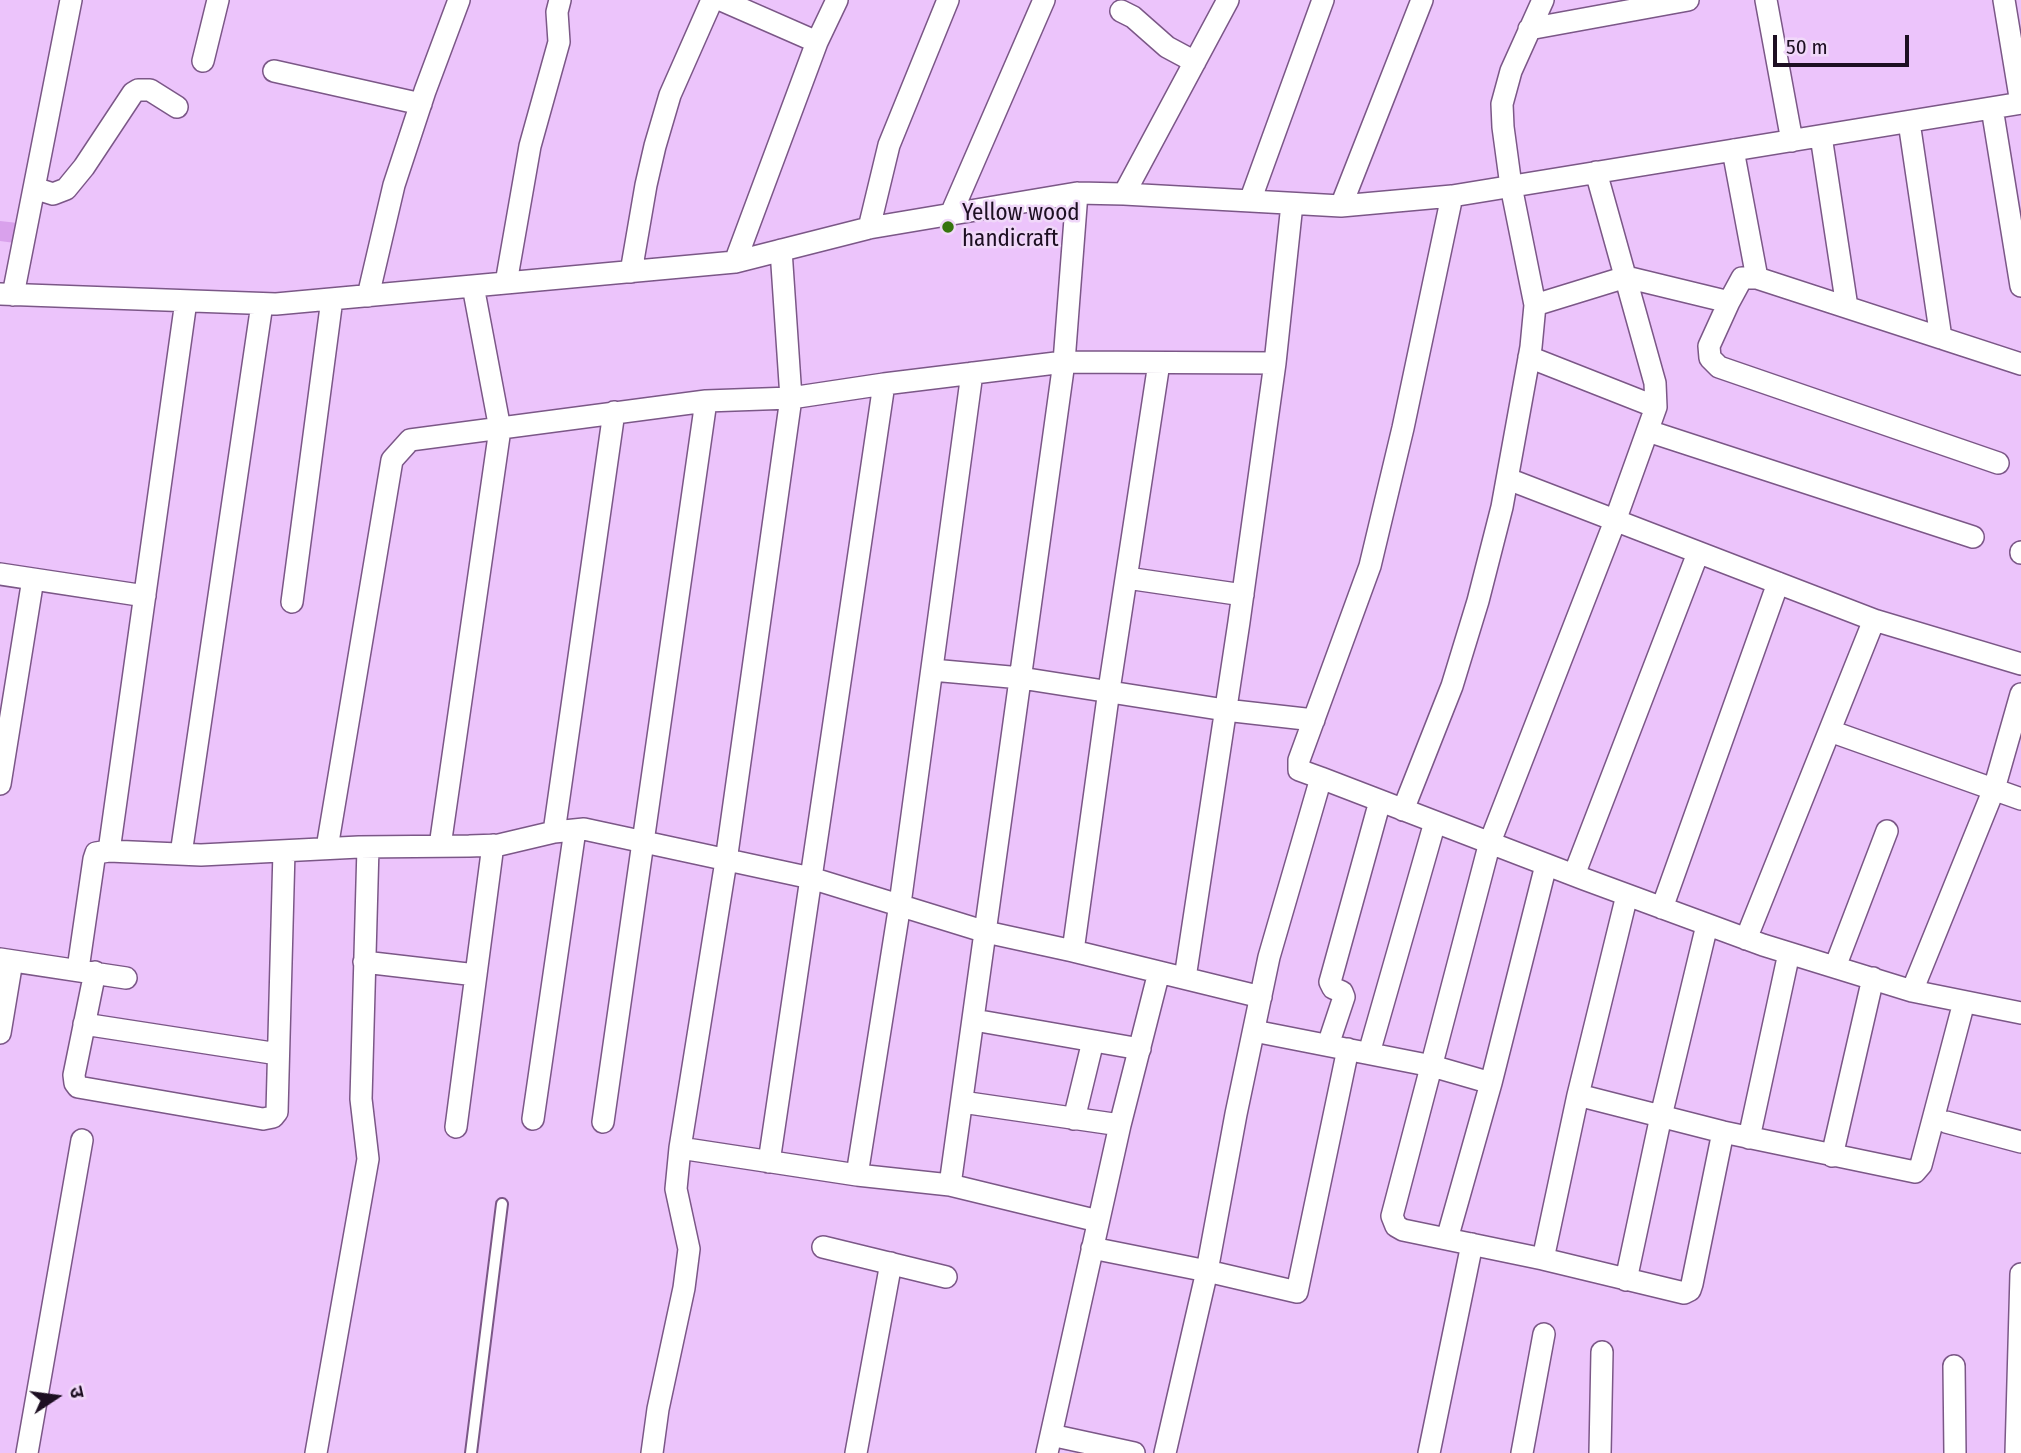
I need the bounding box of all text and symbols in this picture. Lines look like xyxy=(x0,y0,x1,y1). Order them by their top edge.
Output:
scale bar xyxy=(1776,21,1912,65)
text: 50 m xyxy=(1786,34,1828,60)
place label: Yellow wood handicraft xyxy=(962,200,1080,254)
marker: Yellow wood handicraft xyxy=(940,219,956,235)
north arrow xyxy=(21,1362,91,1432)
text: उ xyxy=(64,1384,89,1400)

